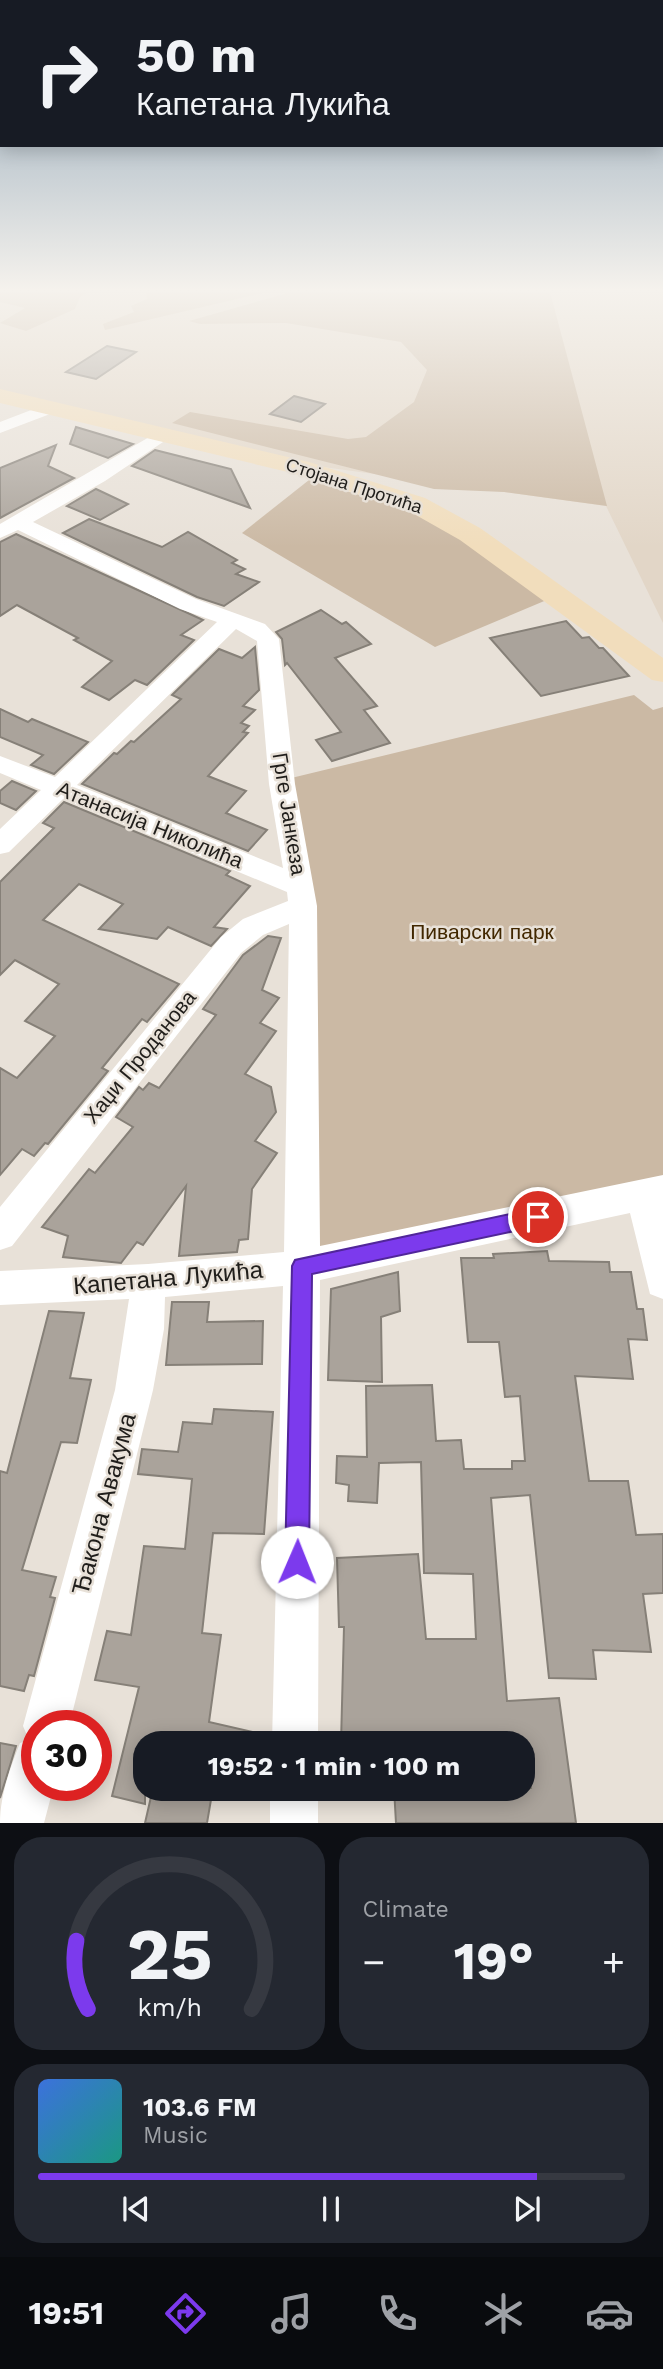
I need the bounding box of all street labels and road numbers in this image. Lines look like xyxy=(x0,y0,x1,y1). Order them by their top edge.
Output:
street label: Стојана Протића xyxy=(283,454,426,518)
street label: Грге Јанкеза xyxy=(267,751,312,877)
street label: Атанасија Николића xyxy=(53,776,247,873)
street label: Хаџи Проданова xyxy=(78,985,201,1128)
street label: Капетана Лукића xyxy=(72,1256,265,1300)
street label: Ђакона Авакума xyxy=(66,1409,142,1598)

